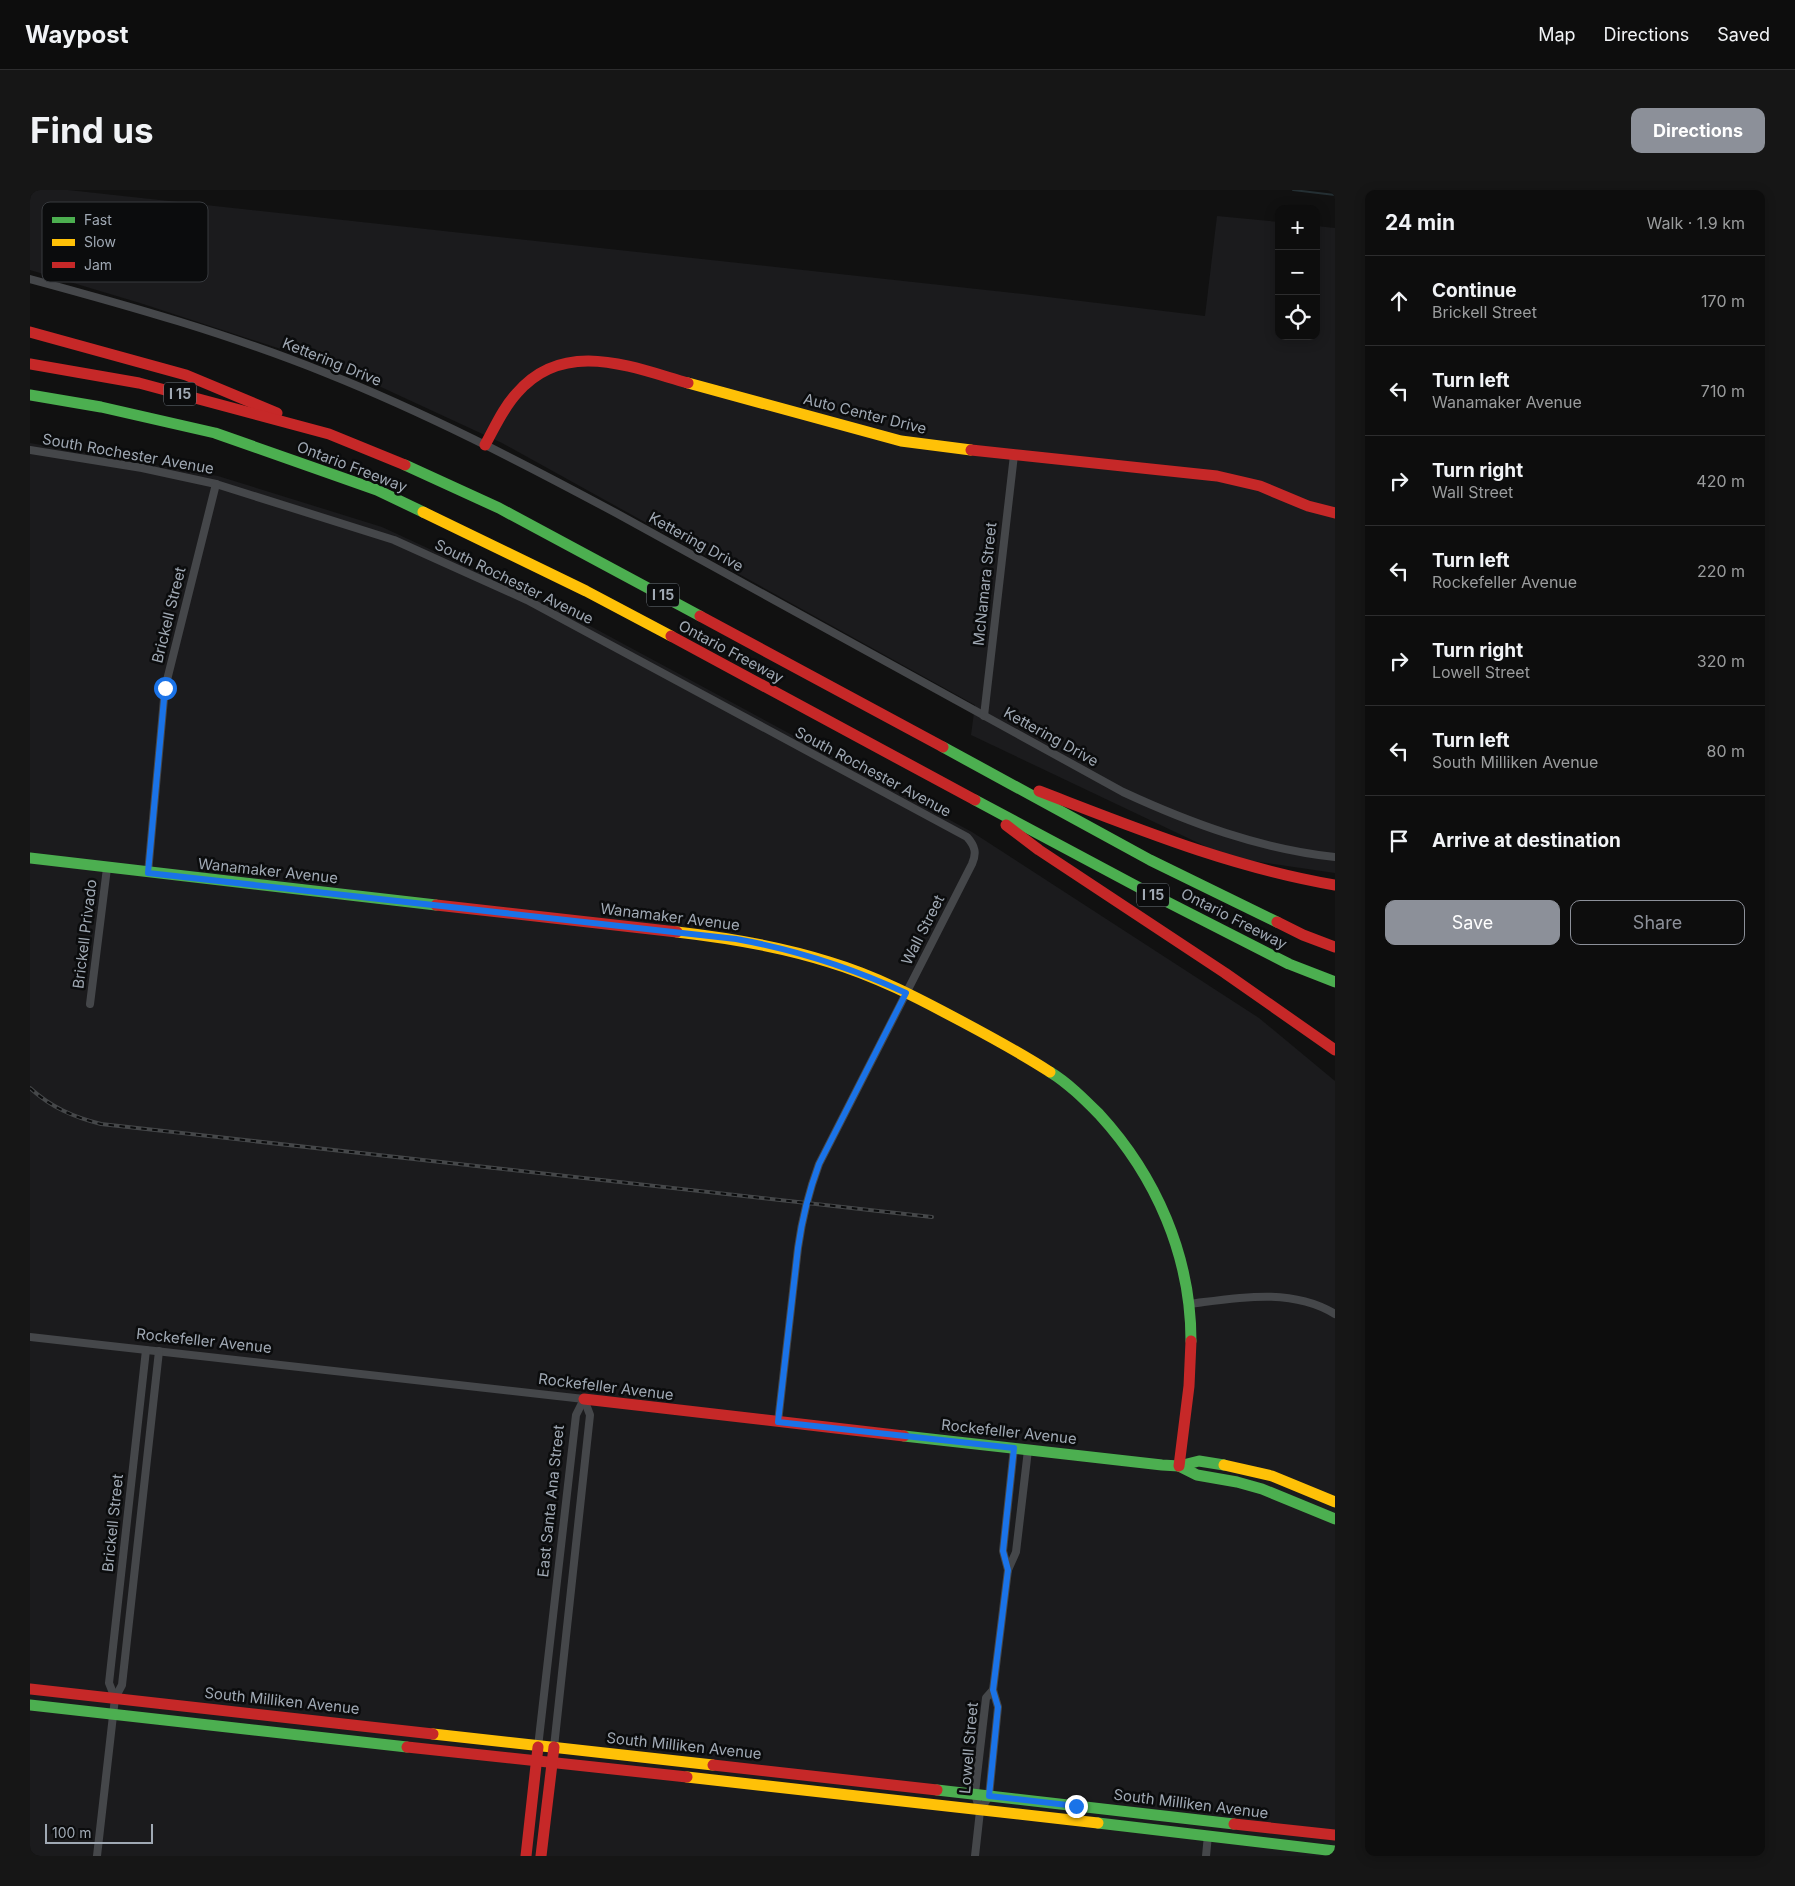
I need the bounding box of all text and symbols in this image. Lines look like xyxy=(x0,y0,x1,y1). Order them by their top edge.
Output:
text: Waypost xyxy=(25,20,129,49)
text: Map xyxy=(1538,24,1576,45)
text: Directions xyxy=(1604,24,1689,45)
text: Saved xyxy=(1717,24,1770,45)
button: Directions xyxy=(1631,108,1765,153)
text: Find us xyxy=(30,109,154,151)
legend xyxy=(42,202,208,282)
map controls xyxy=(1275,205,1320,340)
button: + xyxy=(1275,205,1320,250)
text: 24 min xyxy=(1385,210,1455,235)
text: Fast xyxy=(84,211,112,228)
text: Walk · 1.9 km xyxy=(1647,213,1745,233)
text: Slow xyxy=(84,233,116,250)
button: − xyxy=(1275,250,1320,295)
text: Jam xyxy=(84,256,112,273)
text: Continue xyxy=(1432,279,1517,302)
icon: ahead xyxy=(1385,287,1413,315)
text: 170 m xyxy=(1701,291,1745,311)
button: locate xyxy=(1275,295,1320,340)
text: Brickell Street xyxy=(1432,302,1537,322)
street label: Kettering Drive xyxy=(280,333,385,390)
text: Turn left xyxy=(1432,369,1510,392)
icon: left xyxy=(1385,377,1413,405)
text: 710 m xyxy=(1701,381,1745,401)
road number: I 15 xyxy=(164,382,196,405)
street label: Auto Center Drive xyxy=(802,389,929,438)
text: Wanamaker Avenue xyxy=(1432,392,1582,412)
street label: South Rochester Avenue xyxy=(41,429,215,478)
street label: Ontario Freeway xyxy=(294,437,410,496)
text: Turn right xyxy=(1432,459,1523,482)
icon: right xyxy=(1385,467,1413,495)
text: 420 m xyxy=(1696,471,1745,491)
text: Wall Street xyxy=(1432,482,1513,502)
street label: Kettering Drive xyxy=(646,508,747,575)
street label: McNamara Street xyxy=(969,521,1000,647)
street label: South Rochester Avenue xyxy=(432,535,597,628)
text: Turn left xyxy=(1432,549,1510,572)
icon: left xyxy=(1385,557,1413,585)
text: 220 m xyxy=(1697,561,1745,581)
street label: Brickell Street xyxy=(147,565,190,665)
text: Rockefeller Avenue xyxy=(1432,572,1577,592)
road number: I 15 xyxy=(647,584,679,606)
street label: Ontario Freeway xyxy=(675,616,788,688)
text: Turn right xyxy=(1432,639,1523,662)
icon: right xyxy=(1385,647,1413,675)
text: 320 m xyxy=(1697,651,1745,671)
text: Lowell Street xyxy=(1432,662,1530,682)
route start xyxy=(154,677,177,700)
street label: Kettering Drive xyxy=(1001,703,1102,770)
street label: South Rochester Avenue xyxy=(792,722,955,821)
text: Turn left xyxy=(1432,729,1510,752)
icon: left xyxy=(1385,737,1413,765)
text: 80 m xyxy=(1706,741,1745,761)
text: South Milliken Avenue xyxy=(1432,752,1598,772)
icon: arrive xyxy=(1385,827,1413,855)
text: Arrive at destination xyxy=(1432,829,1621,852)
street label: Wanamaker Avenue xyxy=(197,854,339,887)
street label: Brickell Privado xyxy=(68,878,101,990)
road number: I 15 xyxy=(1137,884,1169,906)
street label: Ontario Freeway xyxy=(1178,884,1291,954)
street label: Wall Street xyxy=(897,891,948,968)
street label: Wanamaker Avenue xyxy=(599,899,741,934)
button: Save xyxy=(1385,900,1560,945)
button: Share xyxy=(1570,900,1745,945)
street label: Rockefeller Avenue xyxy=(135,1324,273,1357)
street label: Rockefeller Avenue xyxy=(537,1369,675,1404)
street label: Rockefeller Avenue xyxy=(940,1415,1078,1448)
street label: East Santa Ana Street xyxy=(533,1424,568,1578)
street label: Brickell Street xyxy=(98,1473,127,1573)
street label: South Milliken Avenue xyxy=(203,1683,361,1718)
street label: Lowell Street xyxy=(955,1701,982,1794)
street label: South Milliken Avenue xyxy=(605,1728,763,1763)
street label: South Milliken Avenue xyxy=(1112,1785,1270,1822)
route end xyxy=(1065,1795,1088,1818)
scale bar xyxy=(45,1821,152,1844)
text: 100 m xyxy=(52,1824,92,1841)

